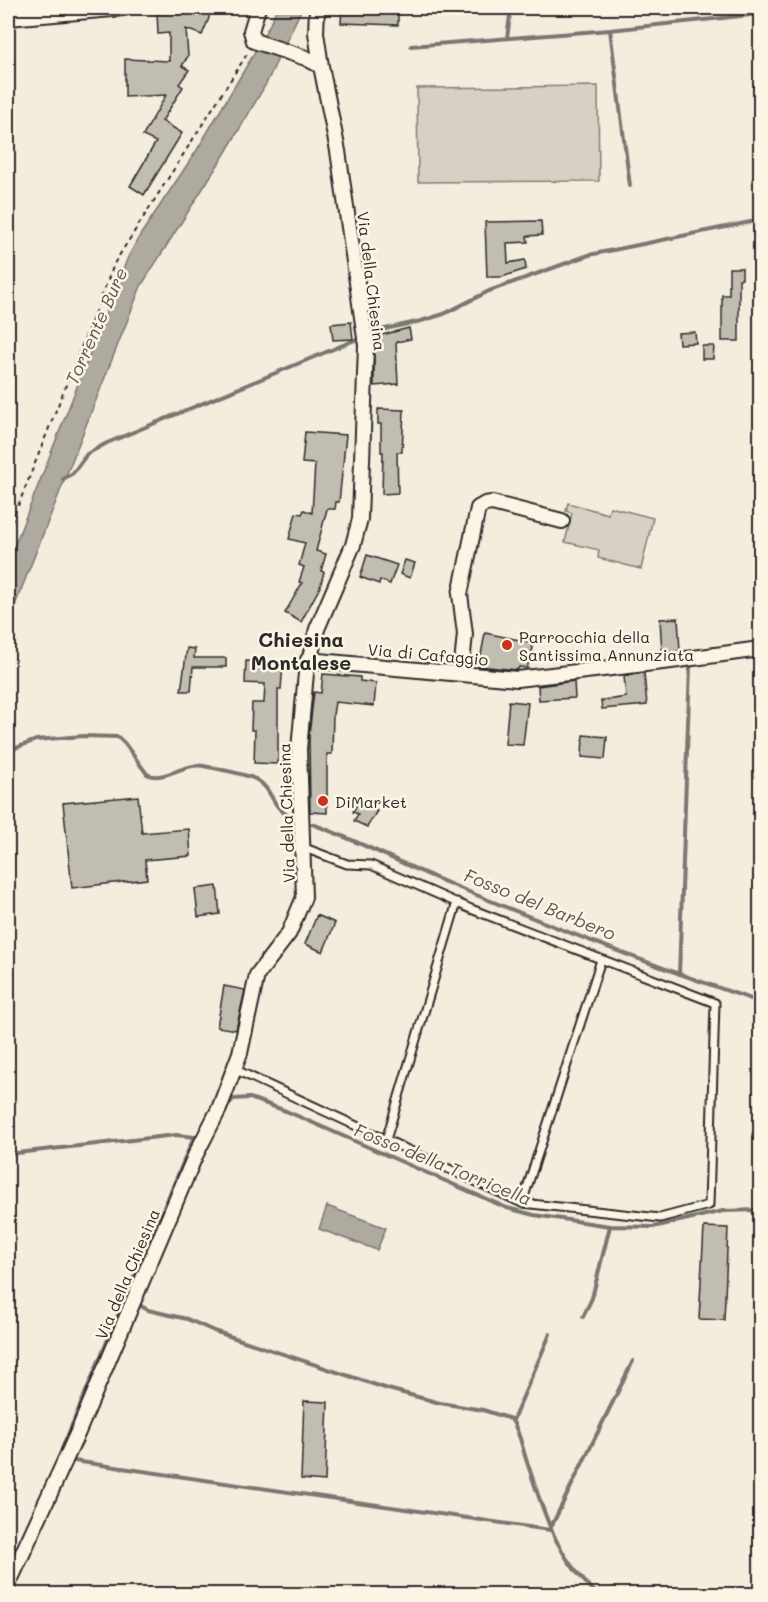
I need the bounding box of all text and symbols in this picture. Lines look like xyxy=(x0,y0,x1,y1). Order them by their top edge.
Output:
street label: Via della Chiesina xyxy=(353,210,391,352)
water label: Torrente Bure xyxy=(59,264,133,388)
district label: Chiesina Montalese xyxy=(251,626,351,675)
place label: Parrocchia della Santissima Annunziata xyxy=(519,626,694,665)
street label: Via di Cafaggio xyxy=(367,638,489,670)
marker: Parrocchia della Santissima Annunziata xyxy=(500,638,514,652)
street label: Via della Chiesina xyxy=(273,743,299,883)
place label: DiMarket xyxy=(335,791,407,812)
marker: DiMarket xyxy=(316,794,330,808)
water label: Fosso del Barbero xyxy=(461,863,620,945)
water label: Fosso della Torricella xyxy=(351,1117,535,1211)
street label: Via della Chiesina xyxy=(90,1205,164,1343)

